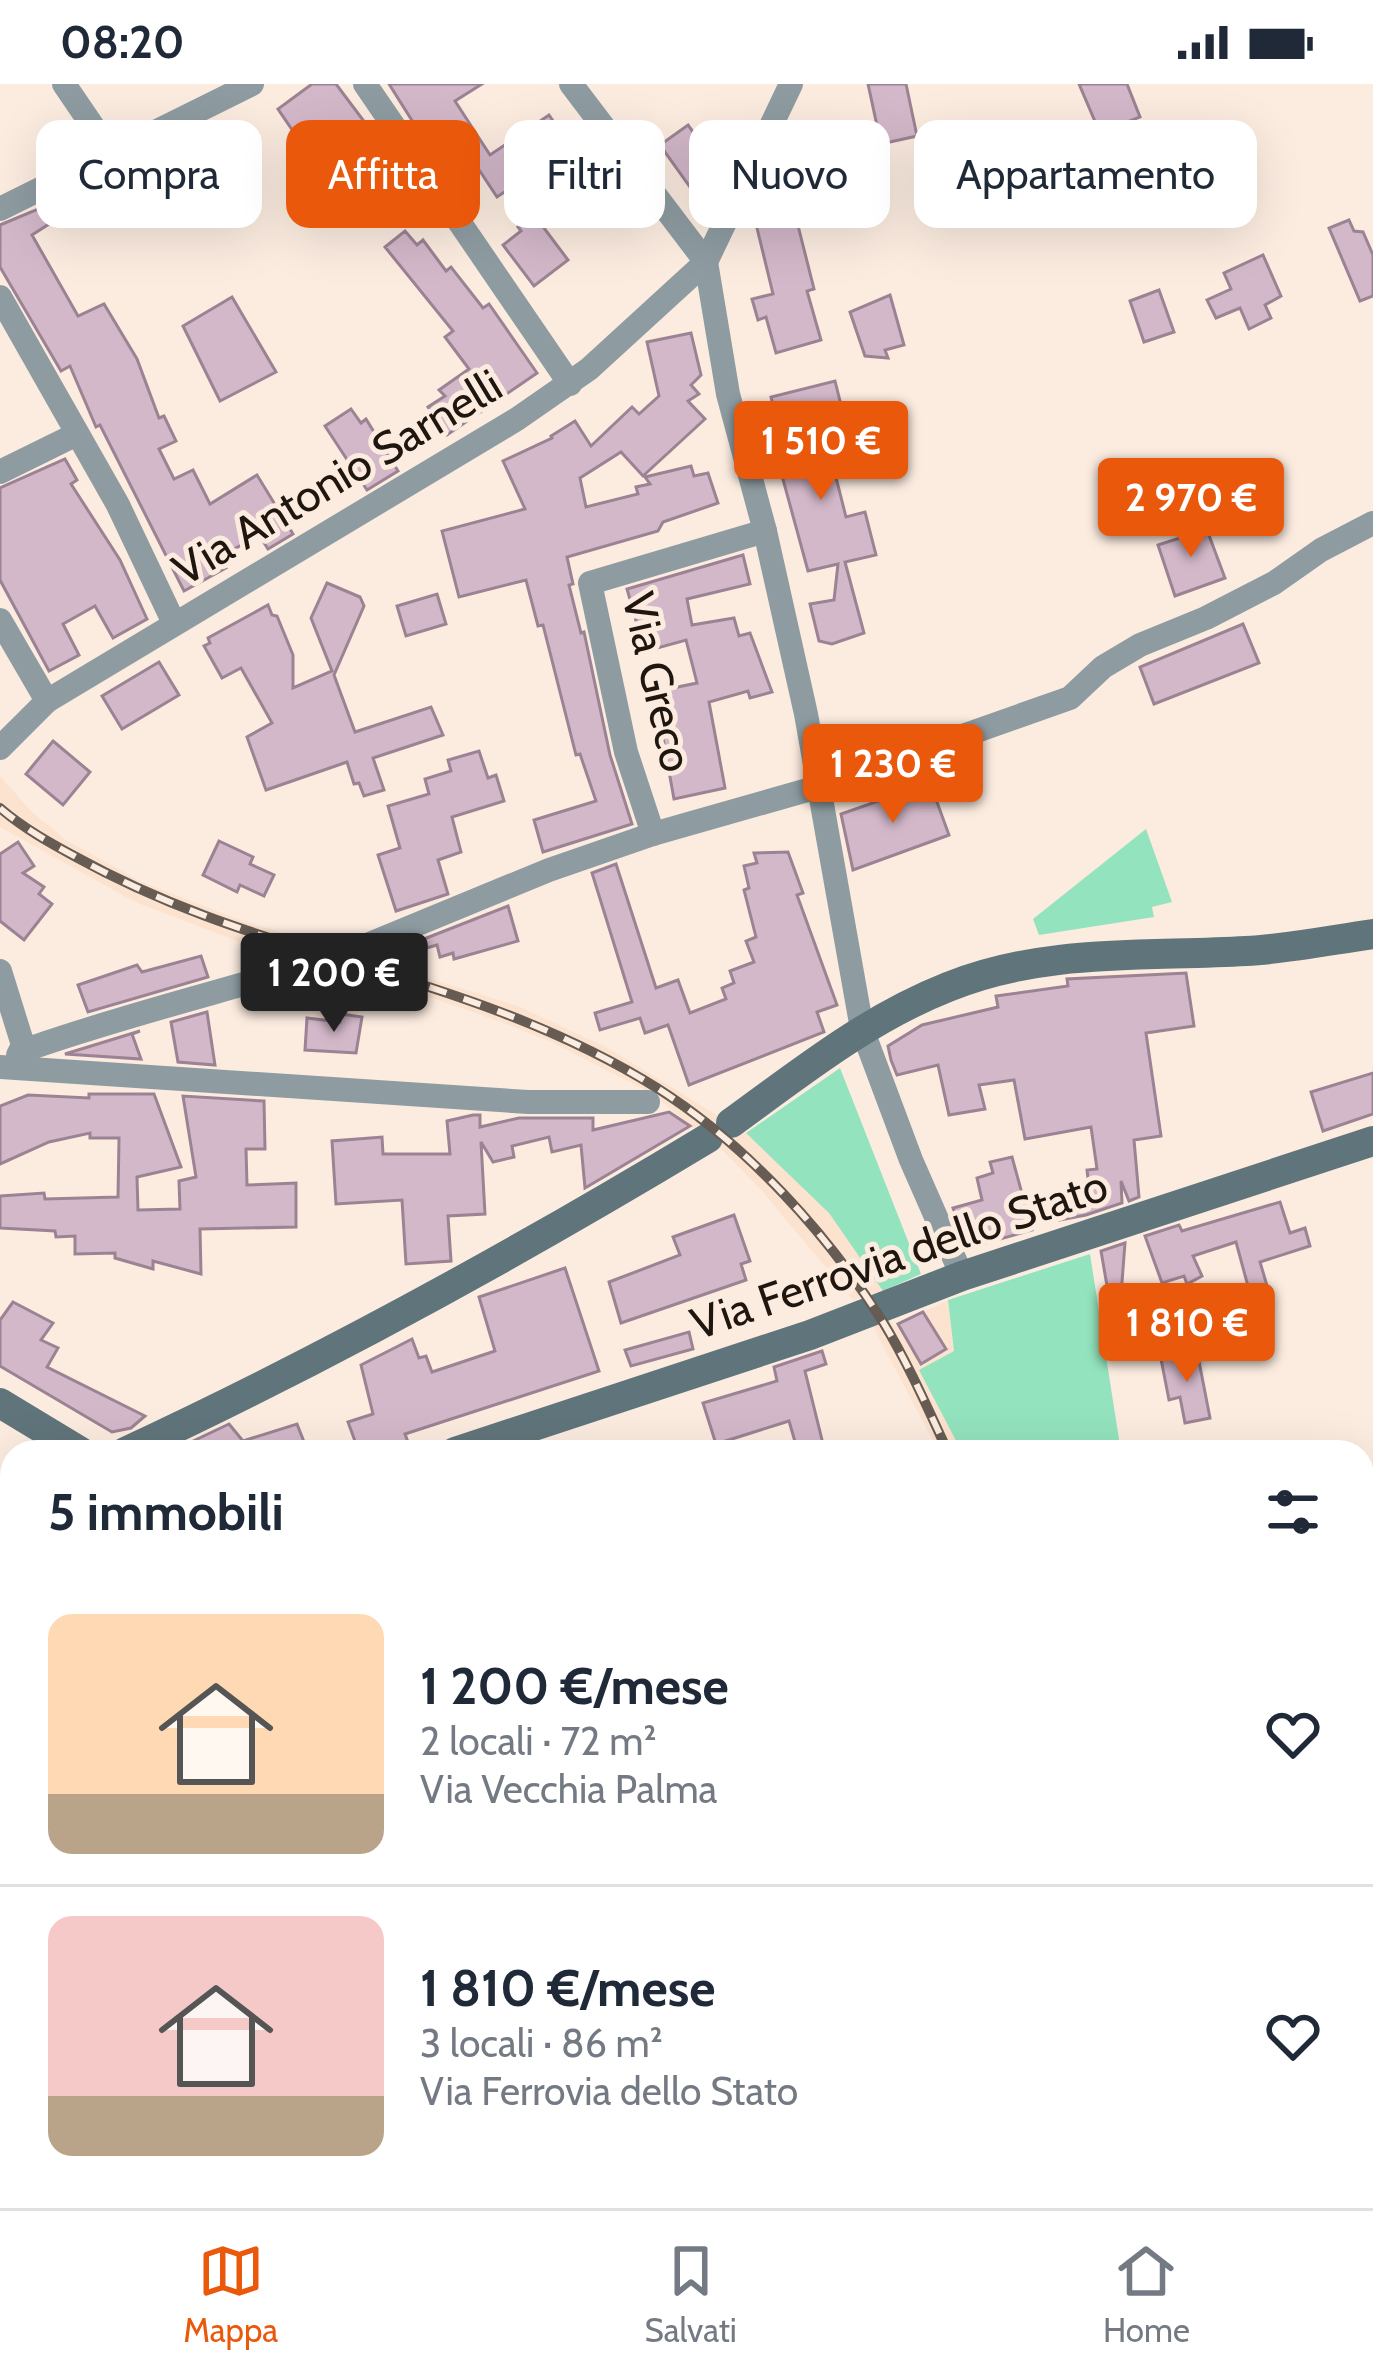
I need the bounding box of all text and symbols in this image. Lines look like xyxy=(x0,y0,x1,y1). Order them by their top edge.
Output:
text: 08:20 xyxy=(60,15,185,69)
chip: Compra xyxy=(36,120,262,228)
chip: Affitta xyxy=(286,120,480,228)
chip: Filtri xyxy=(504,120,665,228)
chip: Nuovo xyxy=(689,120,890,228)
chip: Appartamento xyxy=(914,120,1257,228)
street label: Via Antonio Sarnelli xyxy=(163,358,511,596)
pin: 1 510 € xyxy=(710,401,932,503)
text: 1 510 € xyxy=(761,416,881,464)
pin: 2 970 € xyxy=(1080,458,1302,560)
text: 2 970 € xyxy=(1125,473,1257,521)
street label: Via Greco xyxy=(611,587,705,777)
pin: 1 230 € xyxy=(782,724,1004,826)
text: 1 230 € xyxy=(830,739,956,787)
pin: 1 200 € xyxy=(223,933,445,1035)
text: 1 200 € xyxy=(268,948,400,996)
street label: Via Ferrovia dello Stato xyxy=(684,1157,1114,1351)
pin: 1 810 € xyxy=(1076,1283,1298,1385)
text: 1 810 € xyxy=(1126,1298,1248,1346)
icon: filters xyxy=(1260,1479,1326,1545)
text: 5 immobili xyxy=(48,1481,284,1543)
text: 1 200 €/mese xyxy=(420,1655,729,1717)
icon: home xyxy=(144,1662,288,1806)
icon: heart xyxy=(1260,1701,1326,1767)
text: 2 locali · 72 m² xyxy=(420,1717,656,1765)
text: Via Vecchia Palma xyxy=(420,1765,717,1813)
text: 1 810 €/mese xyxy=(420,1957,716,2019)
icon: home xyxy=(144,1964,288,2108)
icon: heart xyxy=(1260,2003,1326,2069)
text: 3 locali · 86 m² xyxy=(420,2019,663,2067)
text: Via Ferrovia dello Stato xyxy=(420,2067,798,2115)
tab: Mappa xyxy=(183,2238,278,2350)
tab: Salvati xyxy=(644,2238,737,2350)
tab: Home xyxy=(1103,2238,1190,2350)

